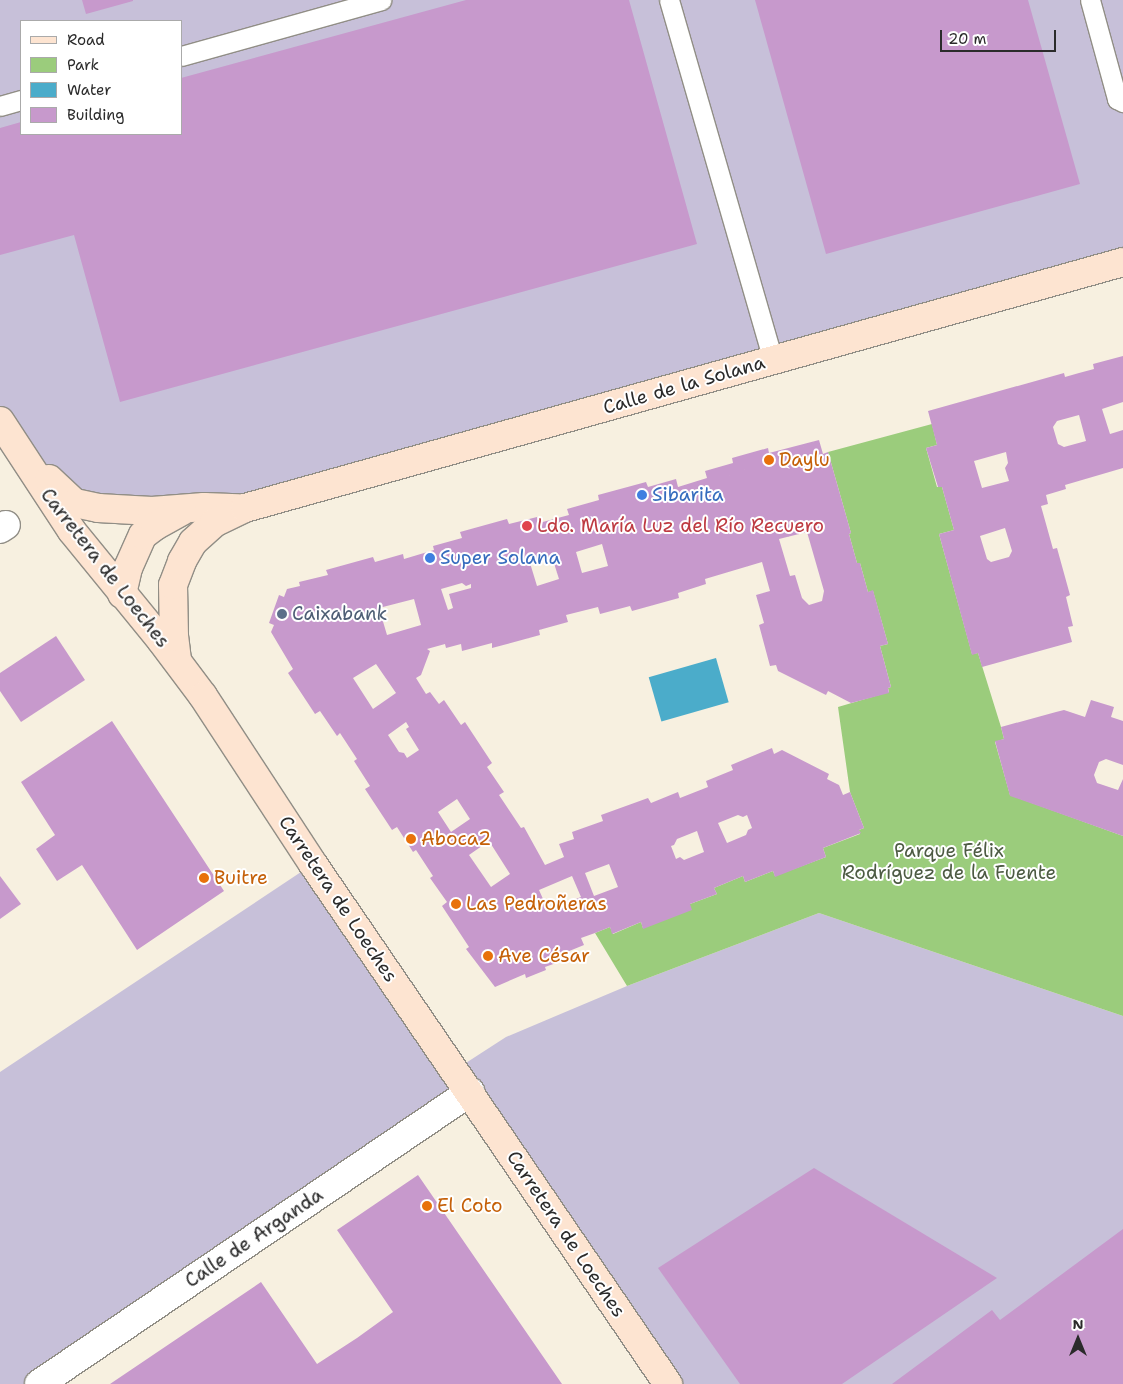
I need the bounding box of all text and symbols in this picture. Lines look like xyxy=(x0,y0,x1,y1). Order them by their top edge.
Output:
legend xyxy=(20,20,182,135)
scale bar xyxy=(943,20,1059,52)
text: 20 m xyxy=(948,29,987,49)
text: Road xyxy=(67,30,105,50)
text: Park xyxy=(67,55,99,75)
text: Water xyxy=(67,80,111,100)
text: Building xyxy=(67,105,124,125)
street label: Calle de la Solana xyxy=(600,351,768,419)
place label: Daylu xyxy=(779,449,830,471)
marker: Daylu xyxy=(763,454,775,466)
street label: Carretera de Loeches xyxy=(36,484,174,652)
place label: Sibarita xyxy=(652,484,724,506)
marker: Sibarita xyxy=(636,489,648,501)
place label: Ldo. María Luz del Río Recuero xyxy=(537,515,824,537)
marker: Ldo. María Luz del Río Recuero xyxy=(521,520,533,532)
place label: Super Solana xyxy=(440,547,560,569)
marker: Super Solana xyxy=(424,552,436,564)
place label: Caixabank xyxy=(292,603,387,625)
marker: Caixabank xyxy=(276,608,288,620)
street label: Carretera de Loeches xyxy=(274,811,402,987)
place label: Aboca2 xyxy=(421,828,491,850)
marker: Aboca2 xyxy=(405,833,417,845)
park label: Parque Félix Rodríguez de la Fuente xyxy=(842,840,1056,884)
place label: Buitre xyxy=(214,867,268,889)
marker: Buitre xyxy=(198,872,210,884)
place label: Las Pedroñeras xyxy=(466,893,607,915)
marker: Las Pedroñeras xyxy=(450,898,462,910)
place label: Ave César xyxy=(498,945,590,967)
marker: Ave César xyxy=(482,950,494,962)
street label: Carretera de Loeches xyxy=(502,1146,630,1322)
street label: Calle de Arganda xyxy=(181,1183,327,1293)
place label: El Coto xyxy=(437,1195,503,1217)
marker: El Coto xyxy=(421,1200,433,1212)
north arrow xyxy=(1053,1314,1103,1364)
text: N xyxy=(1072,1315,1084,1333)

